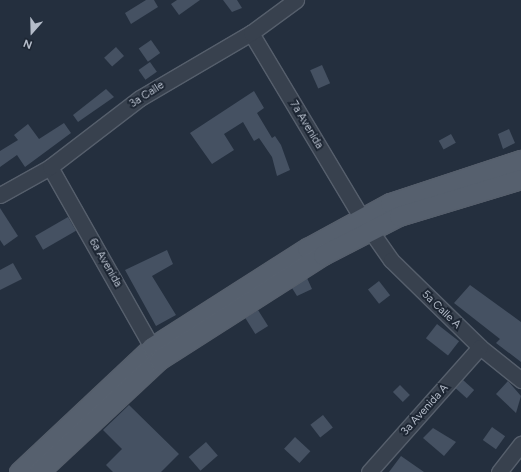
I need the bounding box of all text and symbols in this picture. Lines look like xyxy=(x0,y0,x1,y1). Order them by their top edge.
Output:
north arrow xyxy=(12,12,52,52)
text: N xyxy=(22,36,34,51)
street label: 3a Calle xyxy=(127,79,167,111)
street label: 7a Avenida xyxy=(286,99,326,151)
street label: 6a Avenida xyxy=(86,236,124,290)
street label: 5a Calle A xyxy=(419,288,463,332)
street label: 3a Avenida A xyxy=(399,382,451,438)

